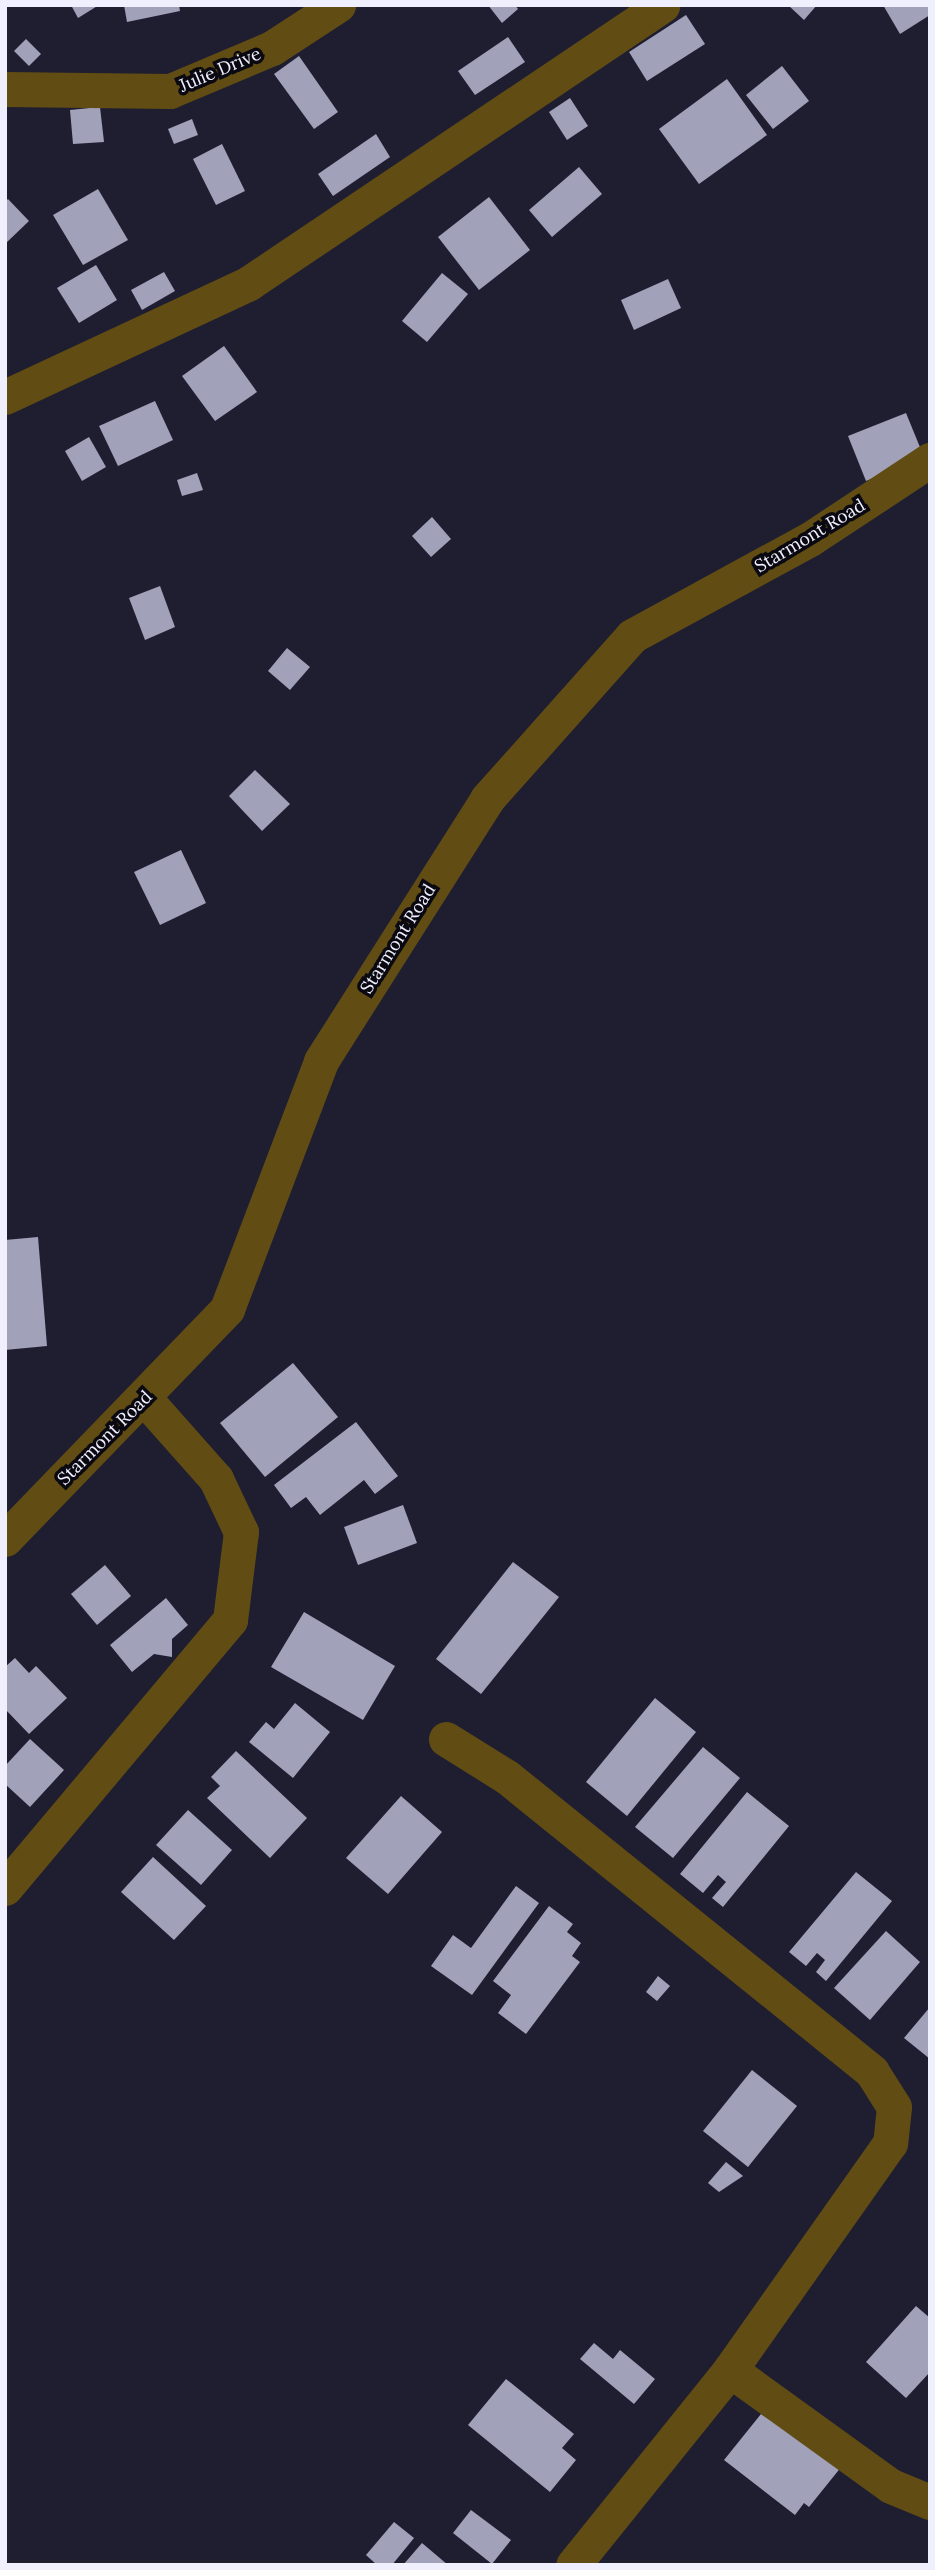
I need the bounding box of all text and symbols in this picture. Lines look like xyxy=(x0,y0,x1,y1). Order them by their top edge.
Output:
street label: Julie Drive xyxy=(176,43,264,97)
street label: Starmont Road xyxy=(751,495,869,577)
street label: Starmont Road xyxy=(356,880,440,998)
street label: Starmont Road xyxy=(53,1386,157,1490)

